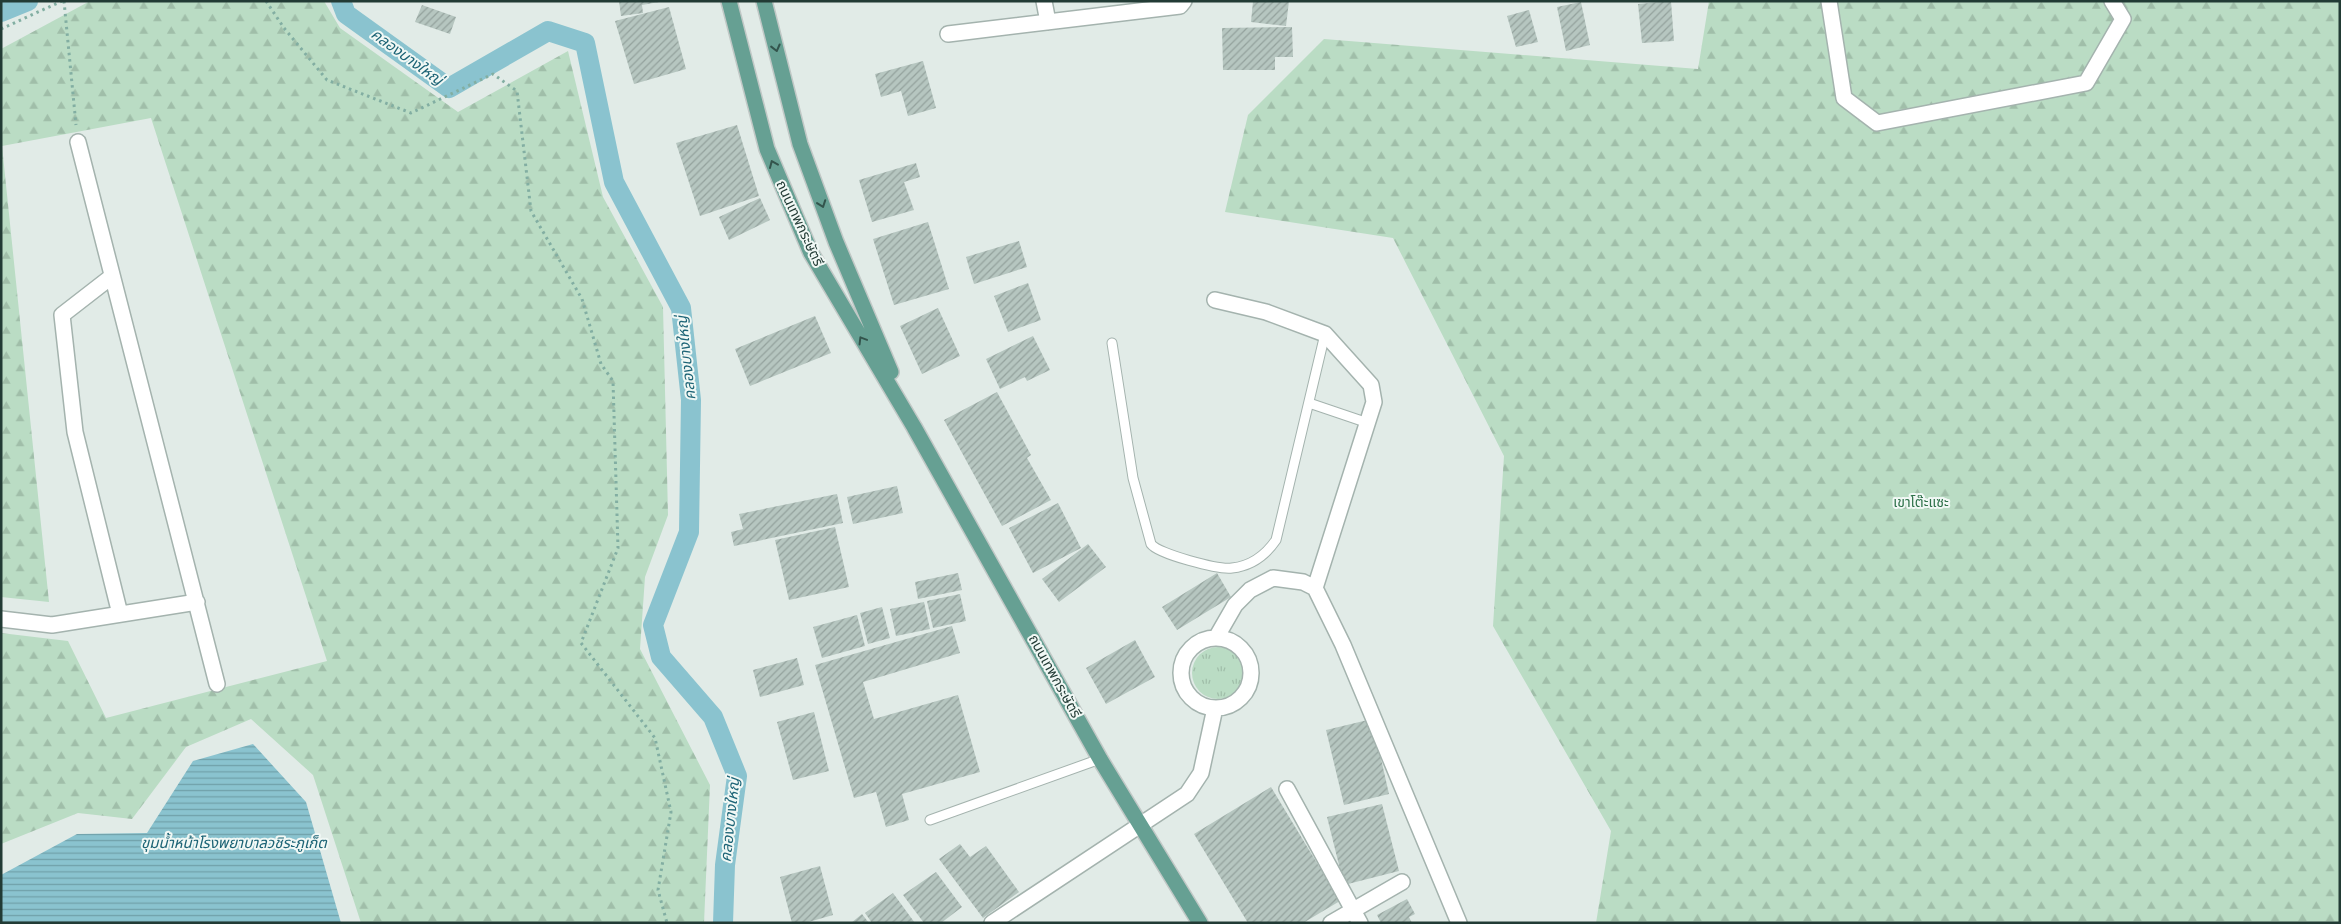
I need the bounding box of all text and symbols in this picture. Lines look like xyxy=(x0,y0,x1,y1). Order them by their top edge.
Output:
water label: คลองบางใหญ่ xyxy=(368,25,448,89)
one-way arrow xyxy=(770,44,780,52)
one-way arrow xyxy=(769,160,780,169)
street label: ถนนเทพกระษัตรี xyxy=(773,178,827,269)
one-way arrow xyxy=(816,199,826,208)
water label: คลองบางใหญ่ xyxy=(672,313,698,401)
one-way arrow xyxy=(859,336,869,345)
park label: เขาโต๊ะแซะ xyxy=(1893,494,1949,510)
street label: ถนนเทพกระษัตรี xyxy=(1026,632,1085,721)
water label: คลองบางใหญ่ xyxy=(717,775,743,863)
water label: ขุมน้ำหน้าโรงพยาบาลวชิระภูเก็ต xyxy=(141,832,328,852)

